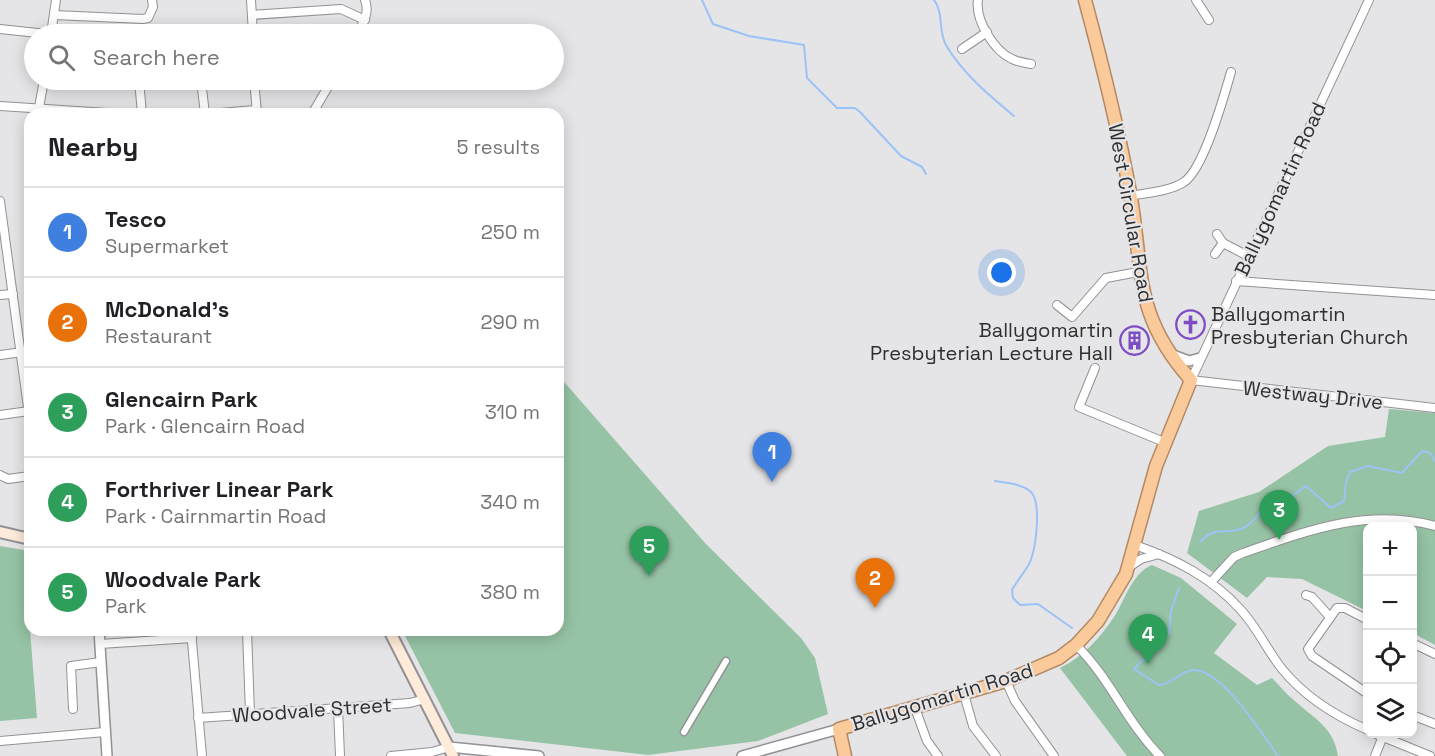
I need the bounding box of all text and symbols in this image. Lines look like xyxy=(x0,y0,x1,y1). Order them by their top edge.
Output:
search box xyxy=(24,24,564,90)
icon: search xyxy=(45,41,78,74)
text: Search here xyxy=(93,43,220,71)
street label: Ballygomartin Road xyxy=(1228,98,1332,280)
street label: West Circular Road xyxy=(1102,122,1160,304)
text: Nearby xyxy=(48,130,138,164)
text: 5 results xyxy=(456,134,540,160)
text: Tesco xyxy=(105,205,166,233)
text: 1 xyxy=(63,219,72,245)
text: 250 m xyxy=(481,219,540,245)
text: Supermarket xyxy=(105,233,229,259)
your location xyxy=(987,258,1016,287)
text: McDonald's xyxy=(105,295,229,323)
place label: Ballygomartin Presbyterian Church xyxy=(1211,301,1408,350)
text: 2 xyxy=(62,309,73,335)
text: 290 m xyxy=(481,309,540,335)
church icon: Ballygomartin Presbyterian Church xyxy=(1174,309,1206,341)
place label: Ballygomartin Presbyterian Lecture Hall xyxy=(870,317,1113,366)
text: Restaurant xyxy=(105,323,212,349)
building icon: Ballygomartin Presbyterian Lecture Hall xyxy=(1118,325,1150,357)
street label: Westway Drive xyxy=(1242,375,1384,415)
text: Glencairn Park xyxy=(105,385,258,413)
text: 3 xyxy=(61,399,74,425)
text: 310 m xyxy=(485,399,540,425)
text: Park · Glencairn Road xyxy=(105,413,305,439)
pin: 1 xyxy=(752,432,792,482)
text: Forthriver Linear Park xyxy=(105,475,334,503)
text: 4 xyxy=(61,489,74,515)
text: 340 m xyxy=(480,489,540,515)
pin: 3 xyxy=(1260,490,1298,540)
text: Park · Cairnmartin Road xyxy=(105,503,326,529)
map controls xyxy=(1363,522,1417,738)
button: + xyxy=(1363,522,1417,576)
pin: 5 xyxy=(630,526,668,576)
pin: 2 xyxy=(856,558,894,608)
text: Woodvale Park xyxy=(105,565,261,593)
button: − xyxy=(1363,576,1417,630)
text: 5 xyxy=(62,579,74,605)
text: 380 m xyxy=(480,579,540,605)
text: Park xyxy=(105,593,147,619)
pin: 4 xyxy=(1128,614,1168,664)
button: locate xyxy=(1363,630,1417,684)
street label: Ballygomartin Road xyxy=(848,657,1036,737)
button: layers xyxy=(1363,684,1417,738)
street label: Woodvale Street xyxy=(231,691,393,729)

